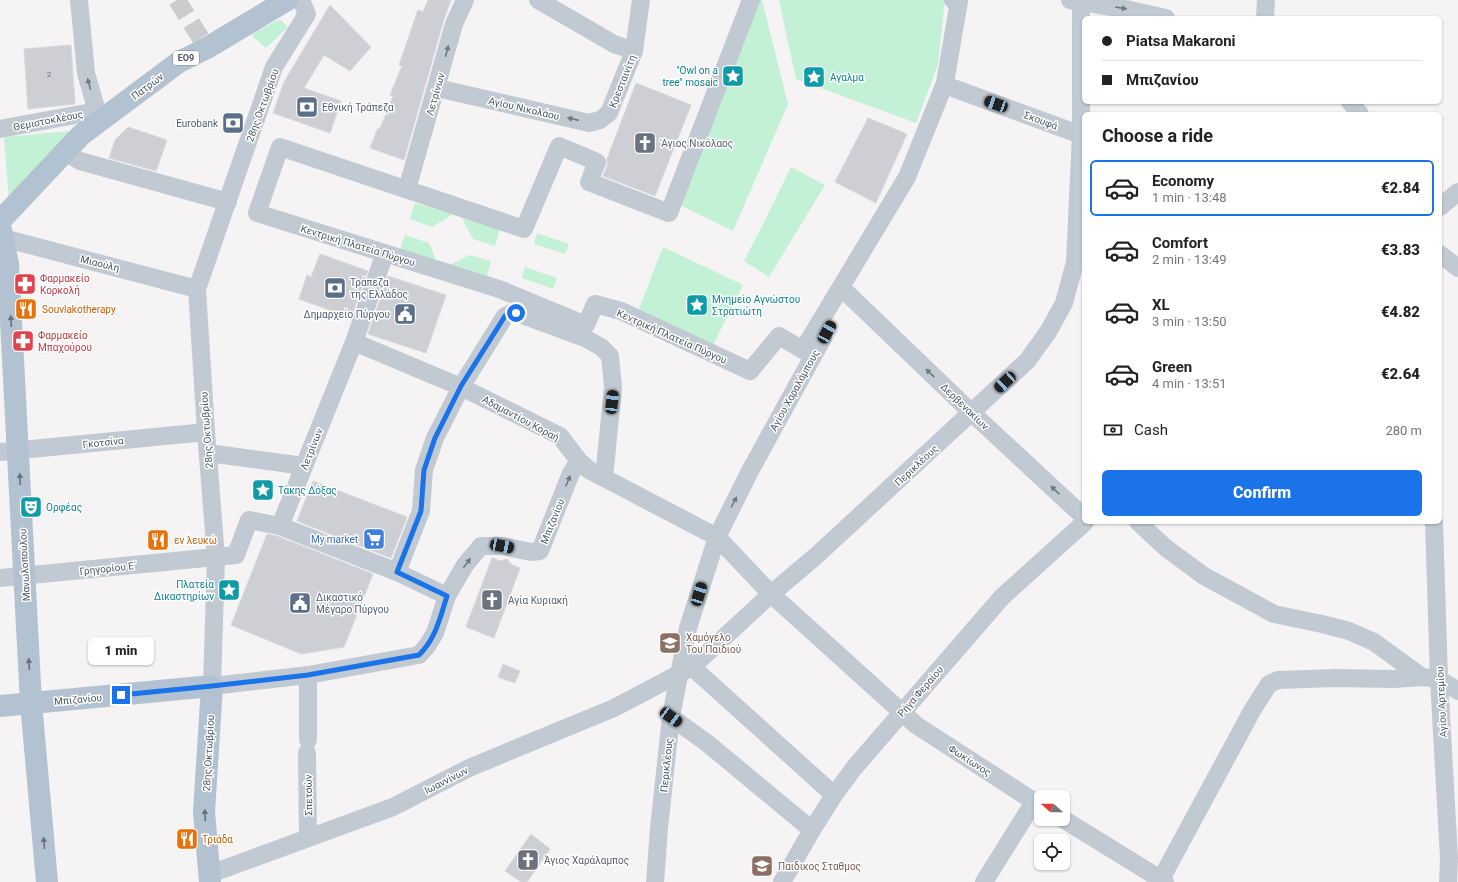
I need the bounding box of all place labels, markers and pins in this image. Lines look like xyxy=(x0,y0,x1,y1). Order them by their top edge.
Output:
place icon: "Owl on a tree" mosaic xyxy=(720,63,746,89)
place icon: Αγαλμα xyxy=(801,64,827,90)
place label: "Owl on a tree" mosaic xyxy=(662,65,718,88)
place label: Αγαλμα xyxy=(830,72,864,83)
bank icon: Εθνική Τράπεζα xyxy=(294,94,320,120)
place label: Εθνική Τράπεζα xyxy=(322,102,394,114)
bank icon: Eurobank xyxy=(220,110,246,136)
place label: Eurobank xyxy=(176,118,219,129)
church icon: 'Αγιος Νικόλαος xyxy=(632,130,658,156)
place label: 'Αγιος Νικόλαος xyxy=(660,138,733,150)
pharmacy icon: Φαρμακείο Κορκολή xyxy=(12,271,38,297)
place label: Φαρμακείο Κορκολή xyxy=(40,273,90,296)
bank icon: Τράπεζα της Ελλάδος xyxy=(322,275,348,301)
place label: Τράπεζα της Ελλάδος xyxy=(350,277,408,301)
place icon: Μνημείο Αγνώστου Στρατιώτη xyxy=(684,292,710,318)
place label: Μνημείο Αγνώστου Στρατιώτη xyxy=(712,294,800,317)
restaurant icon: Souvlakotherapy xyxy=(13,296,39,322)
public building icon: Δημαρχείο Πύργου xyxy=(392,301,418,327)
place label: Souvlakotherapy xyxy=(42,304,116,315)
place label: Δημαρχείο Πύργου xyxy=(304,309,390,320)
pharmacy icon: Φαρμακείο Μπαχούρου xyxy=(10,328,36,354)
place label: Φαρμακείο Μπαχούρου xyxy=(38,330,92,353)
place icon: Τάκης Δόξας xyxy=(250,477,276,503)
place label: Τάκης Δόξας xyxy=(278,485,337,497)
theatre icon: Ορφέας xyxy=(18,494,44,520)
place label: Ορφέας xyxy=(46,502,82,514)
supermarket icon: My market xyxy=(361,526,387,552)
restaurant icon: εν λευκώ xyxy=(145,527,171,553)
place label: My market xyxy=(311,534,358,545)
place label: εν λευκώ xyxy=(174,535,217,546)
place icon: Πλατεία Δικαστηρίων xyxy=(216,577,242,603)
place label: Πλατεία Δικαστηρίων xyxy=(154,579,214,602)
church icon: Αγία Κυριακή xyxy=(479,587,505,613)
public building icon: Δικαστικό Μέγαρο Πύργου xyxy=(287,590,313,616)
place label: Δικαστικό Μέγαρο Πύργου xyxy=(316,592,389,615)
place label: Αγία Κυριακή xyxy=(508,595,568,606)
school or university icon: Χαμόγελο Του Παιδιού xyxy=(657,630,683,656)
place label: Χαμόγελο Του Παιδιού xyxy=(686,632,741,655)
restaurant icon: Τριάδα xyxy=(174,826,200,852)
place label: Τριάδα xyxy=(202,834,233,845)
church icon: Άγιος Χαράλαμπος xyxy=(515,847,541,873)
school or university icon: Παιδικος Σταθμος xyxy=(749,853,775,879)
place label: Άγιος Χαράλαμπος xyxy=(544,855,629,867)
place label: Παιδικος Σταθμος xyxy=(778,861,861,873)

